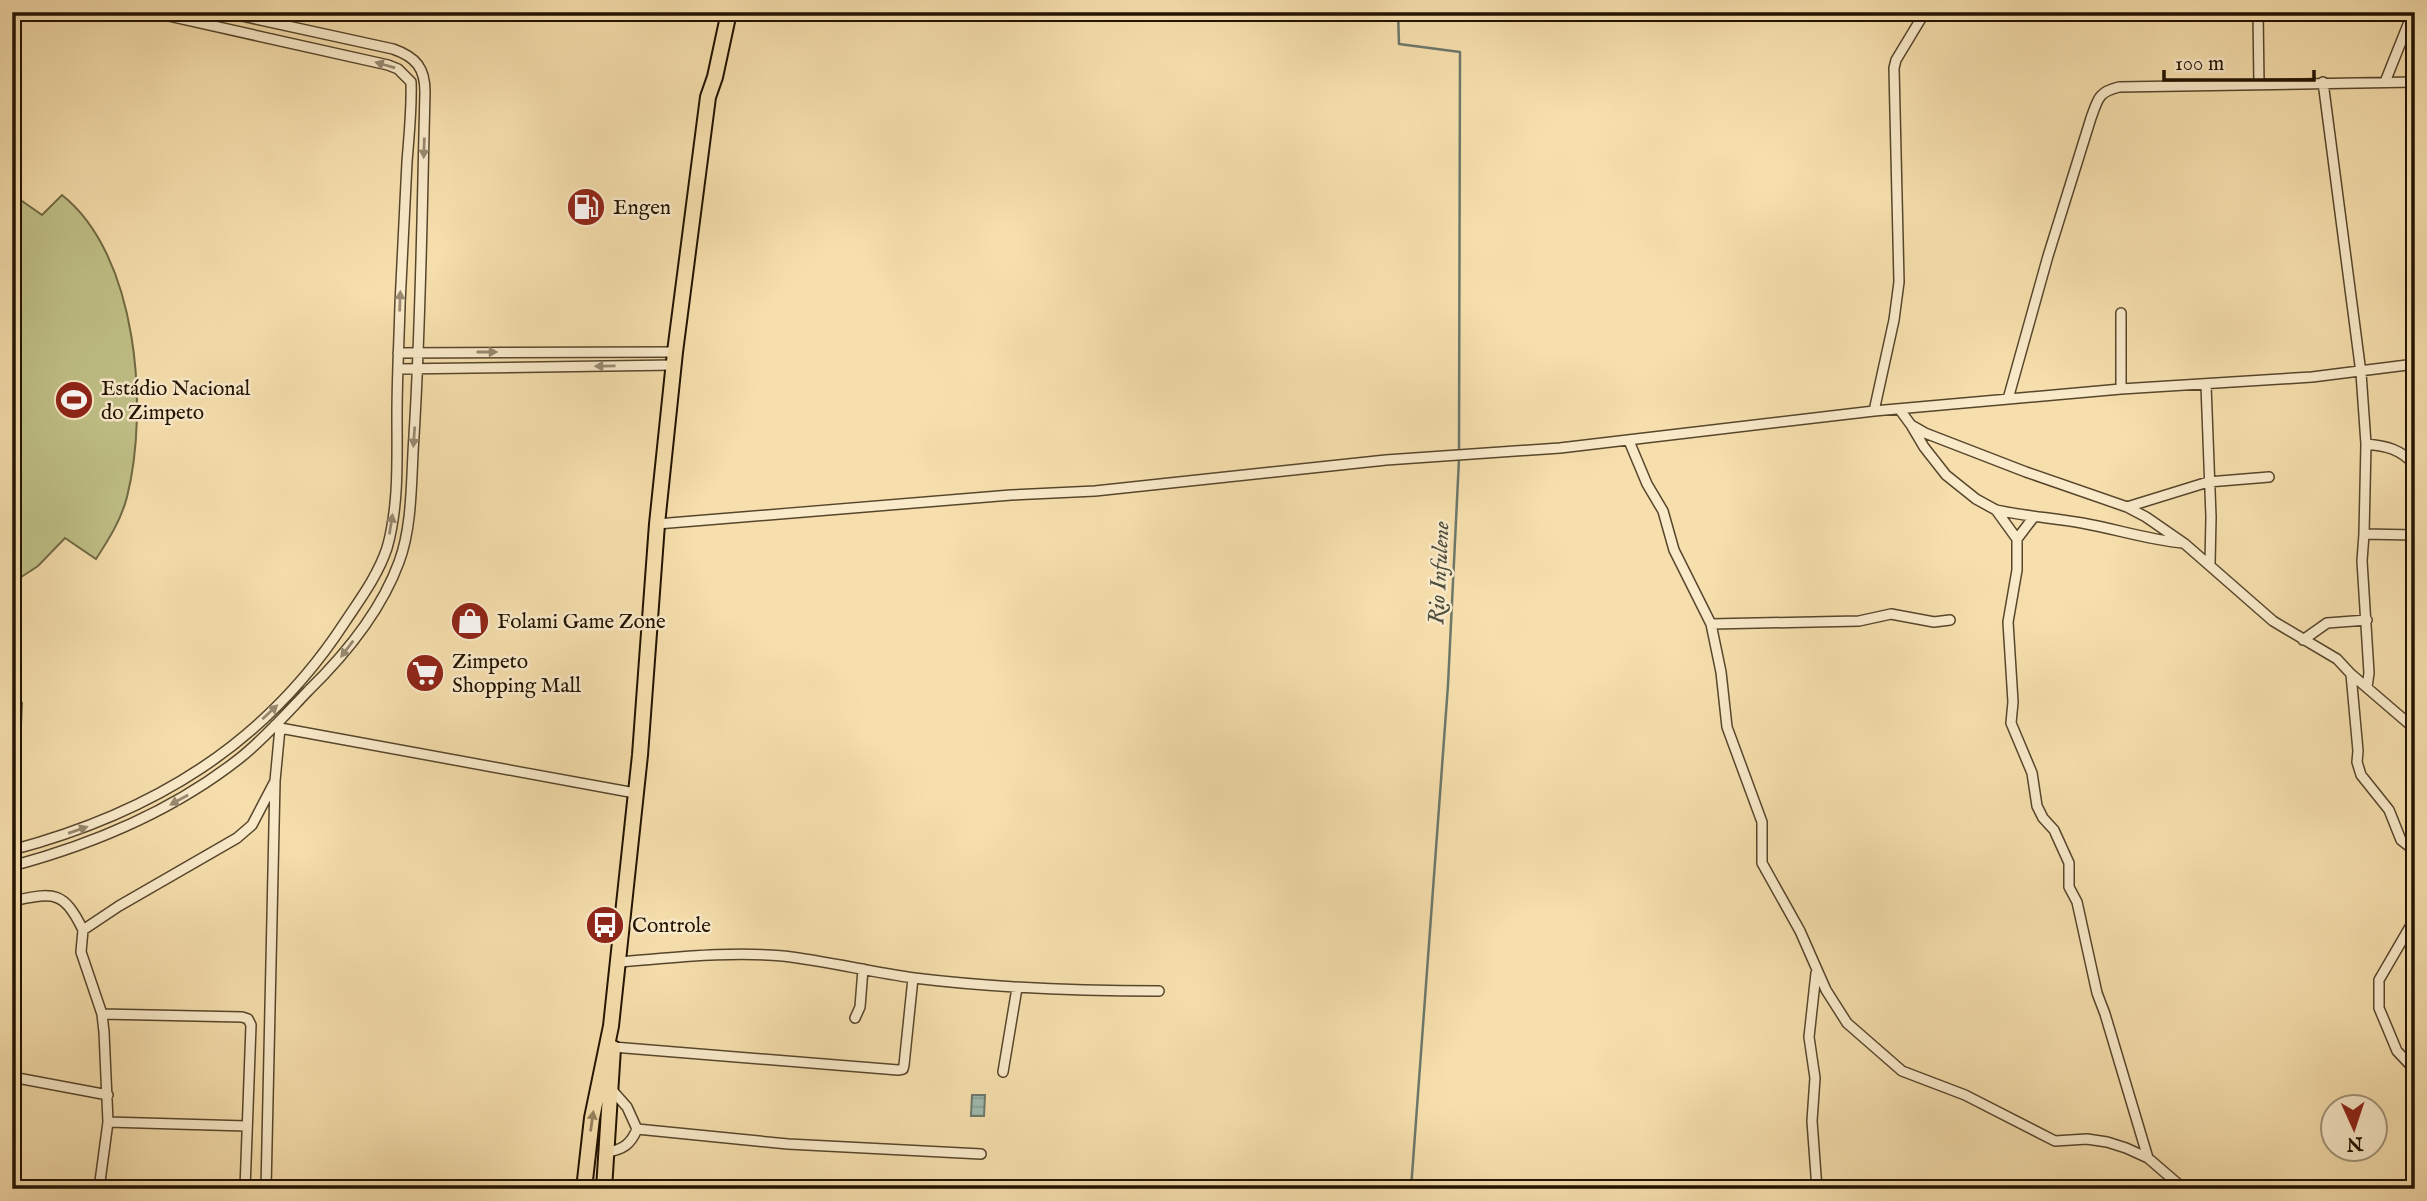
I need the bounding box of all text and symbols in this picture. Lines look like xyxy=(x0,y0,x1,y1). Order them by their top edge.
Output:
scale bar xyxy=(2164,38,2315,82)
text: 100 m xyxy=(2175,51,2224,78)
one-way arrow xyxy=(373,59,395,70)
one-way arrow xyxy=(418,137,429,159)
fuel station icon: Engen xyxy=(565,186,607,228)
place label: Engen xyxy=(613,195,671,222)
one-way arrow xyxy=(395,290,406,312)
one-way arrow xyxy=(476,346,498,358)
one-way arrow xyxy=(594,360,616,372)
place label: Estádio Nacional do Zimpeto xyxy=(101,376,251,427)
sports icon: Estádio Nacional do Zimpeto xyxy=(53,379,95,421)
one-way arrow xyxy=(408,426,419,448)
one-way arrow xyxy=(386,513,397,535)
water label: Rio Infulene xyxy=(1422,520,1457,625)
shop icon: Folami Game Zone xyxy=(449,600,491,642)
place label: Folami Game Zone xyxy=(497,609,666,636)
one-way arrow xyxy=(339,639,354,657)
place label: Zimpeto Shopping Mall xyxy=(452,649,581,700)
supermarket icon: Zimpeto Shopping Mall xyxy=(404,652,446,694)
one-way arrow xyxy=(261,705,278,721)
one-way arrow xyxy=(169,794,188,806)
one-way arrow xyxy=(67,825,88,836)
bus stop icon: Controle xyxy=(584,904,626,946)
place label: Controle xyxy=(632,913,711,940)
north arrow xyxy=(2318,1092,2388,1162)
one-way arrow xyxy=(586,1110,597,1132)
text: N xyxy=(2345,1131,2365,1155)

